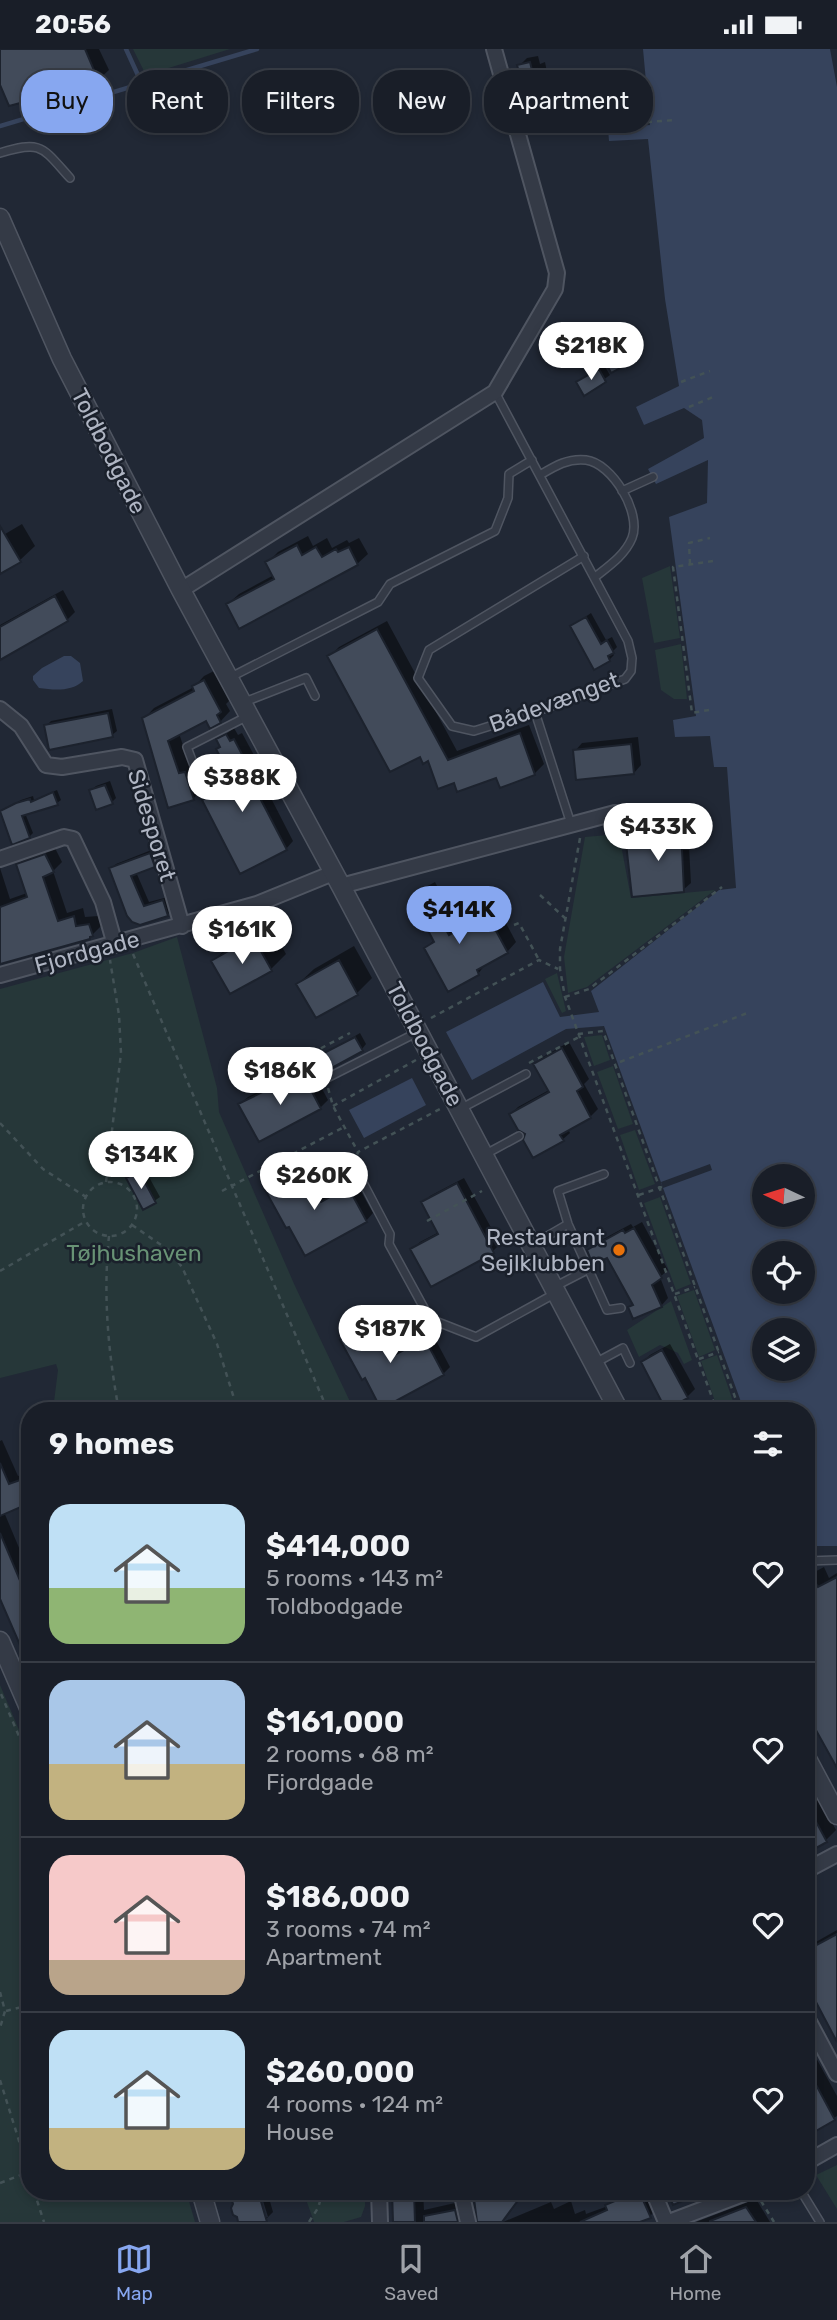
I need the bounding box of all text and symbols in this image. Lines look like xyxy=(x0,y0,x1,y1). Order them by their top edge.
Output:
text: 20:56 xyxy=(35,9,111,40)
chip: Buy xyxy=(21,70,113,133)
chip: Rent xyxy=(127,70,228,133)
chip: Filters xyxy=(242,70,359,133)
chip: New xyxy=(373,70,470,133)
chip: Apartment xyxy=(484,70,653,133)
pin: $218K xyxy=(542,323,640,382)
text: $218K xyxy=(555,331,627,359)
street label: Toldbodgade xyxy=(65,384,153,518)
street label: Bådevænget xyxy=(485,666,623,738)
pin: $388K xyxy=(193,755,291,814)
text: $388K xyxy=(204,763,280,791)
street label: Sidesporet xyxy=(122,766,182,884)
pin: $433K xyxy=(609,803,707,863)
text: $433K xyxy=(620,812,696,840)
pin: $414K xyxy=(410,887,508,946)
text: $414K xyxy=(423,895,495,923)
pin: $161K xyxy=(193,907,291,966)
text: $161K xyxy=(208,915,276,943)
street label: Fjordgade xyxy=(31,925,143,979)
street label: Toldbodgade xyxy=(380,977,470,1111)
pin: $186K xyxy=(231,1047,329,1107)
text: $186K xyxy=(244,1056,316,1084)
pin: $134K xyxy=(92,1131,190,1191)
text: $134K xyxy=(105,1140,177,1168)
pin: $260K xyxy=(265,1153,363,1212)
text: $260K xyxy=(276,1161,352,1189)
north arrow xyxy=(752,1164,816,1227)
map controls xyxy=(752,1164,815,1381)
place label: Restaurant Sejlklubben xyxy=(481,1223,605,1277)
park label: Tøjhushaven xyxy=(66,1239,202,1267)
button: locate xyxy=(752,1241,815,1304)
marker: Restaurant Sejlklubben xyxy=(611,1242,627,1258)
pin: $187K xyxy=(341,1305,439,1365)
text: $187K xyxy=(355,1314,425,1342)
button: layers xyxy=(752,1318,815,1381)
icon: filters xyxy=(749,1425,787,1463)
text: 9 homes xyxy=(49,1426,174,1462)
text: $414,000 xyxy=(266,1528,410,1564)
icon: home xyxy=(105,1532,189,1616)
icon: heart xyxy=(749,1555,787,1593)
text: 5 rooms · 143 m² xyxy=(266,1564,443,1592)
text: Toldbodgade xyxy=(266,1592,403,1620)
text: $161,000 xyxy=(266,1704,404,1740)
icon: home xyxy=(105,1708,189,1792)
icon: heart xyxy=(749,1731,787,1769)
text: 2 rooms · 68 m² xyxy=(266,1740,434,1768)
text: Fjordgade xyxy=(266,1768,374,1796)
text: $186,000 xyxy=(266,1879,410,1915)
icon: home xyxy=(105,1883,189,1967)
icon: heart xyxy=(749,1906,787,1944)
text: 3 rooms · 74 m² xyxy=(266,1915,431,1943)
text: Apartment xyxy=(266,1943,382,1971)
text: $260,000 xyxy=(266,2054,415,2090)
icon: home xyxy=(105,2058,189,2142)
icon: heart xyxy=(749,2081,787,2119)
text: 4 rooms · 124 m² xyxy=(266,2090,443,2118)
text: House xyxy=(266,2118,334,2146)
tab: Map xyxy=(115,2240,153,2305)
tab: Saved xyxy=(384,2240,439,2305)
tab: Home xyxy=(670,2240,722,2305)

